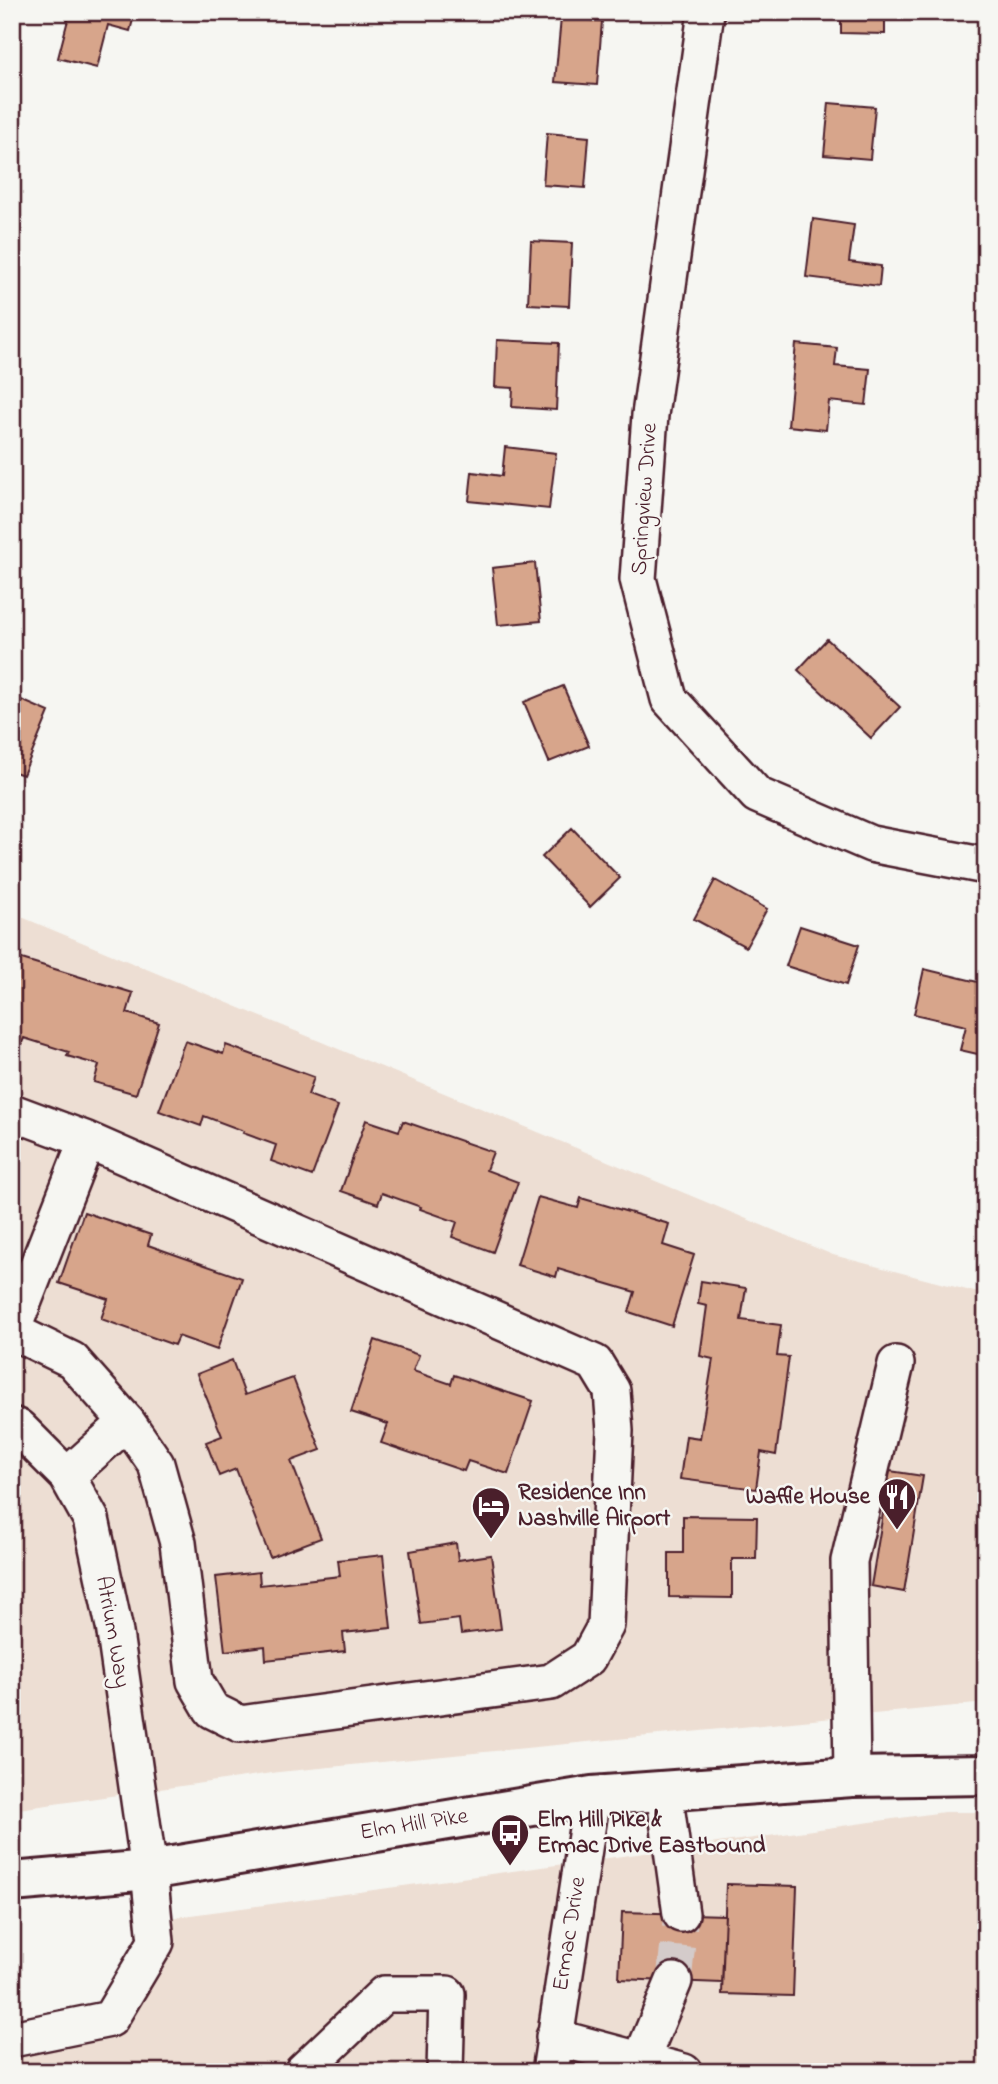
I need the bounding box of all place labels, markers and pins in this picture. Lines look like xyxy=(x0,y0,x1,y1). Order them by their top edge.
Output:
restaurant icon: Waffle House xyxy=(876,1476,918,1531)
place label: Residence Inn Nashville Airport xyxy=(518,1477,670,1536)
place label: Waffle House xyxy=(746,1481,871,1514)
hotel icon: Residence Inn Nashville Airport xyxy=(470,1485,512,1540)
place label: Elm Hill Pike & Ermac Drive Eastbound xyxy=(537,1804,765,1863)
bus stop icon: Elm Hill Pike & Ermac Drive Eastbound xyxy=(489,1812,531,1867)

